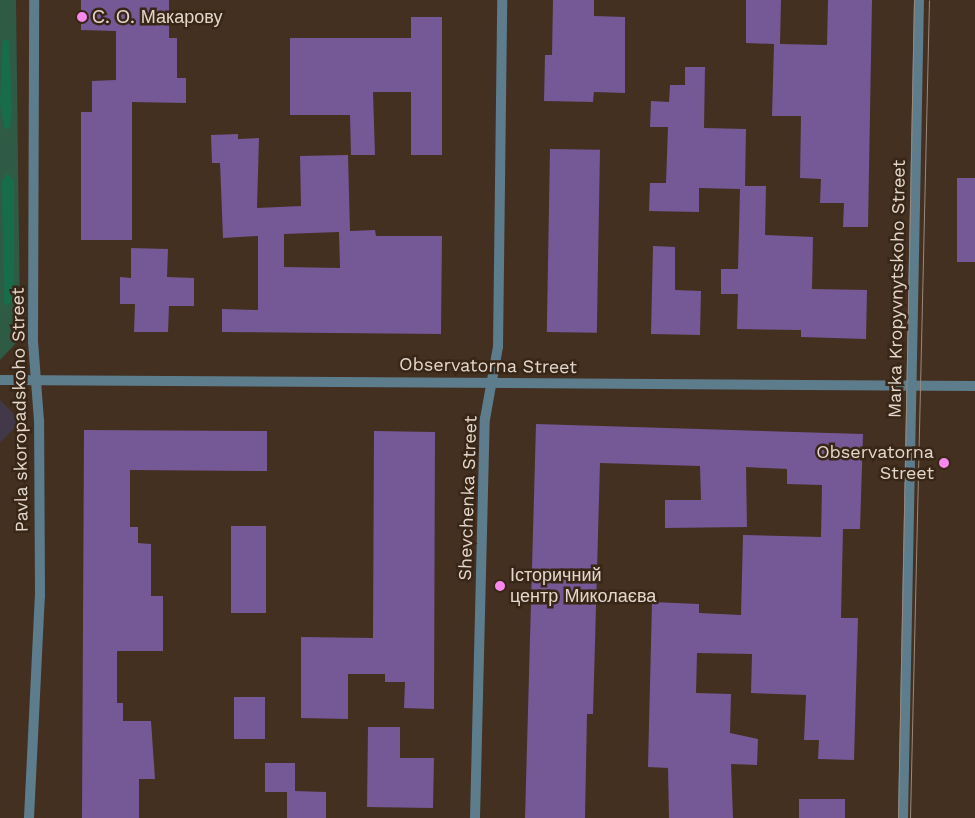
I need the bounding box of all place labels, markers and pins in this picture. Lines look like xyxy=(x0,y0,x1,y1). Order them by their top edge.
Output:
place label: С. О. Макарову xyxy=(92,6,223,28)
marker: С. О. Макарову xyxy=(76,11,88,23)
place label: Observatorna Street xyxy=(816,442,934,484)
marker: Observatorna Street xyxy=(938,457,950,469)
place label: Історичний центр Миколаєва xyxy=(510,565,656,608)
marker: Історичний центр Миколаєва xyxy=(494,580,506,592)

